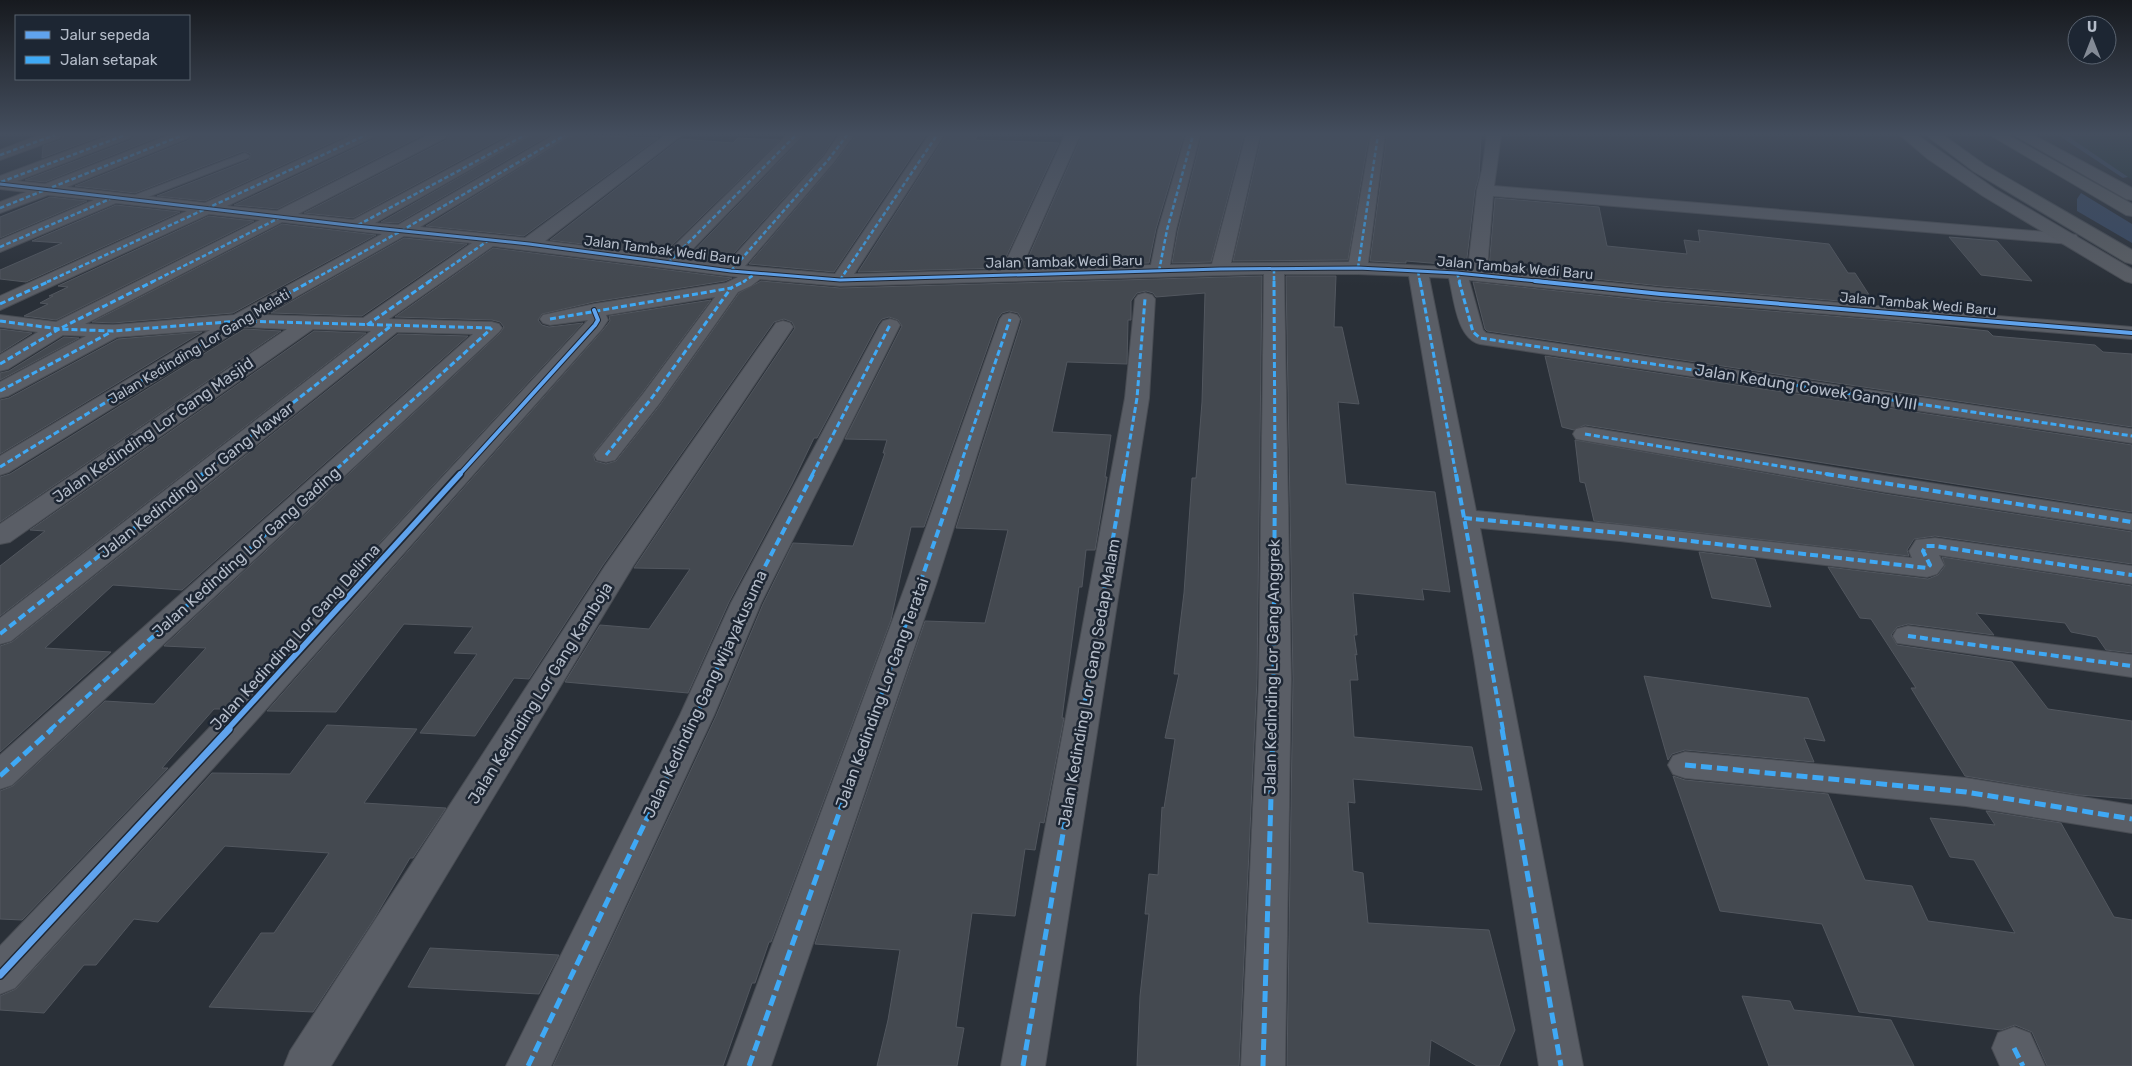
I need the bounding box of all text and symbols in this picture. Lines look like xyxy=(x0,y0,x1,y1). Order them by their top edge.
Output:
legend xyxy=(15,15,190,80)
north arrow xyxy=(2067,15,2117,65)
text: U xyxy=(2087,19,2097,36)
text: Jalur sepeda xyxy=(60,26,150,44)
text: Jalan setapak xyxy=(60,51,158,69)
street label: Jalan Tambak Wedi Baru xyxy=(583,232,741,268)
street label: Jalan Tambak Wedi Baru xyxy=(985,252,1143,272)
street label: Jalan Tambak Wedi Baru xyxy=(1436,253,1594,283)
street label: Jalan Kedinding Lor Gang Melati xyxy=(105,286,293,408)
street label: Jalan Tambak Wedi Baru xyxy=(1839,289,1997,319)
street label: Jalan Kedinding Lor Gang Masjid xyxy=(49,353,257,507)
street label: Jalan Kedung Cowek Gang VIII xyxy=(1693,360,1919,414)
street label: Jalan Kedinding Lor Gang Mawar xyxy=(95,398,297,562)
street label: Jalan Kedinding Lor Gang Gading xyxy=(148,463,344,641)
street label: Jalan Kedinding Lor Gang Sedap Malam xyxy=(1054,537,1124,829)
street label: Jalan Kedinding Lor Gang Anggrek xyxy=(1260,538,1284,795)
street label: Jalan Kedinding Lor Gang Delima xyxy=(206,540,384,734)
street label: Jalan Kedinding Gang Wijayakusuma xyxy=(639,567,771,821)
street label: Jalan Kedinding Lor Gang Teratai xyxy=(831,575,933,811)
street label: Jalan Kedinding Lor Gang Kamboja xyxy=(464,579,616,807)

